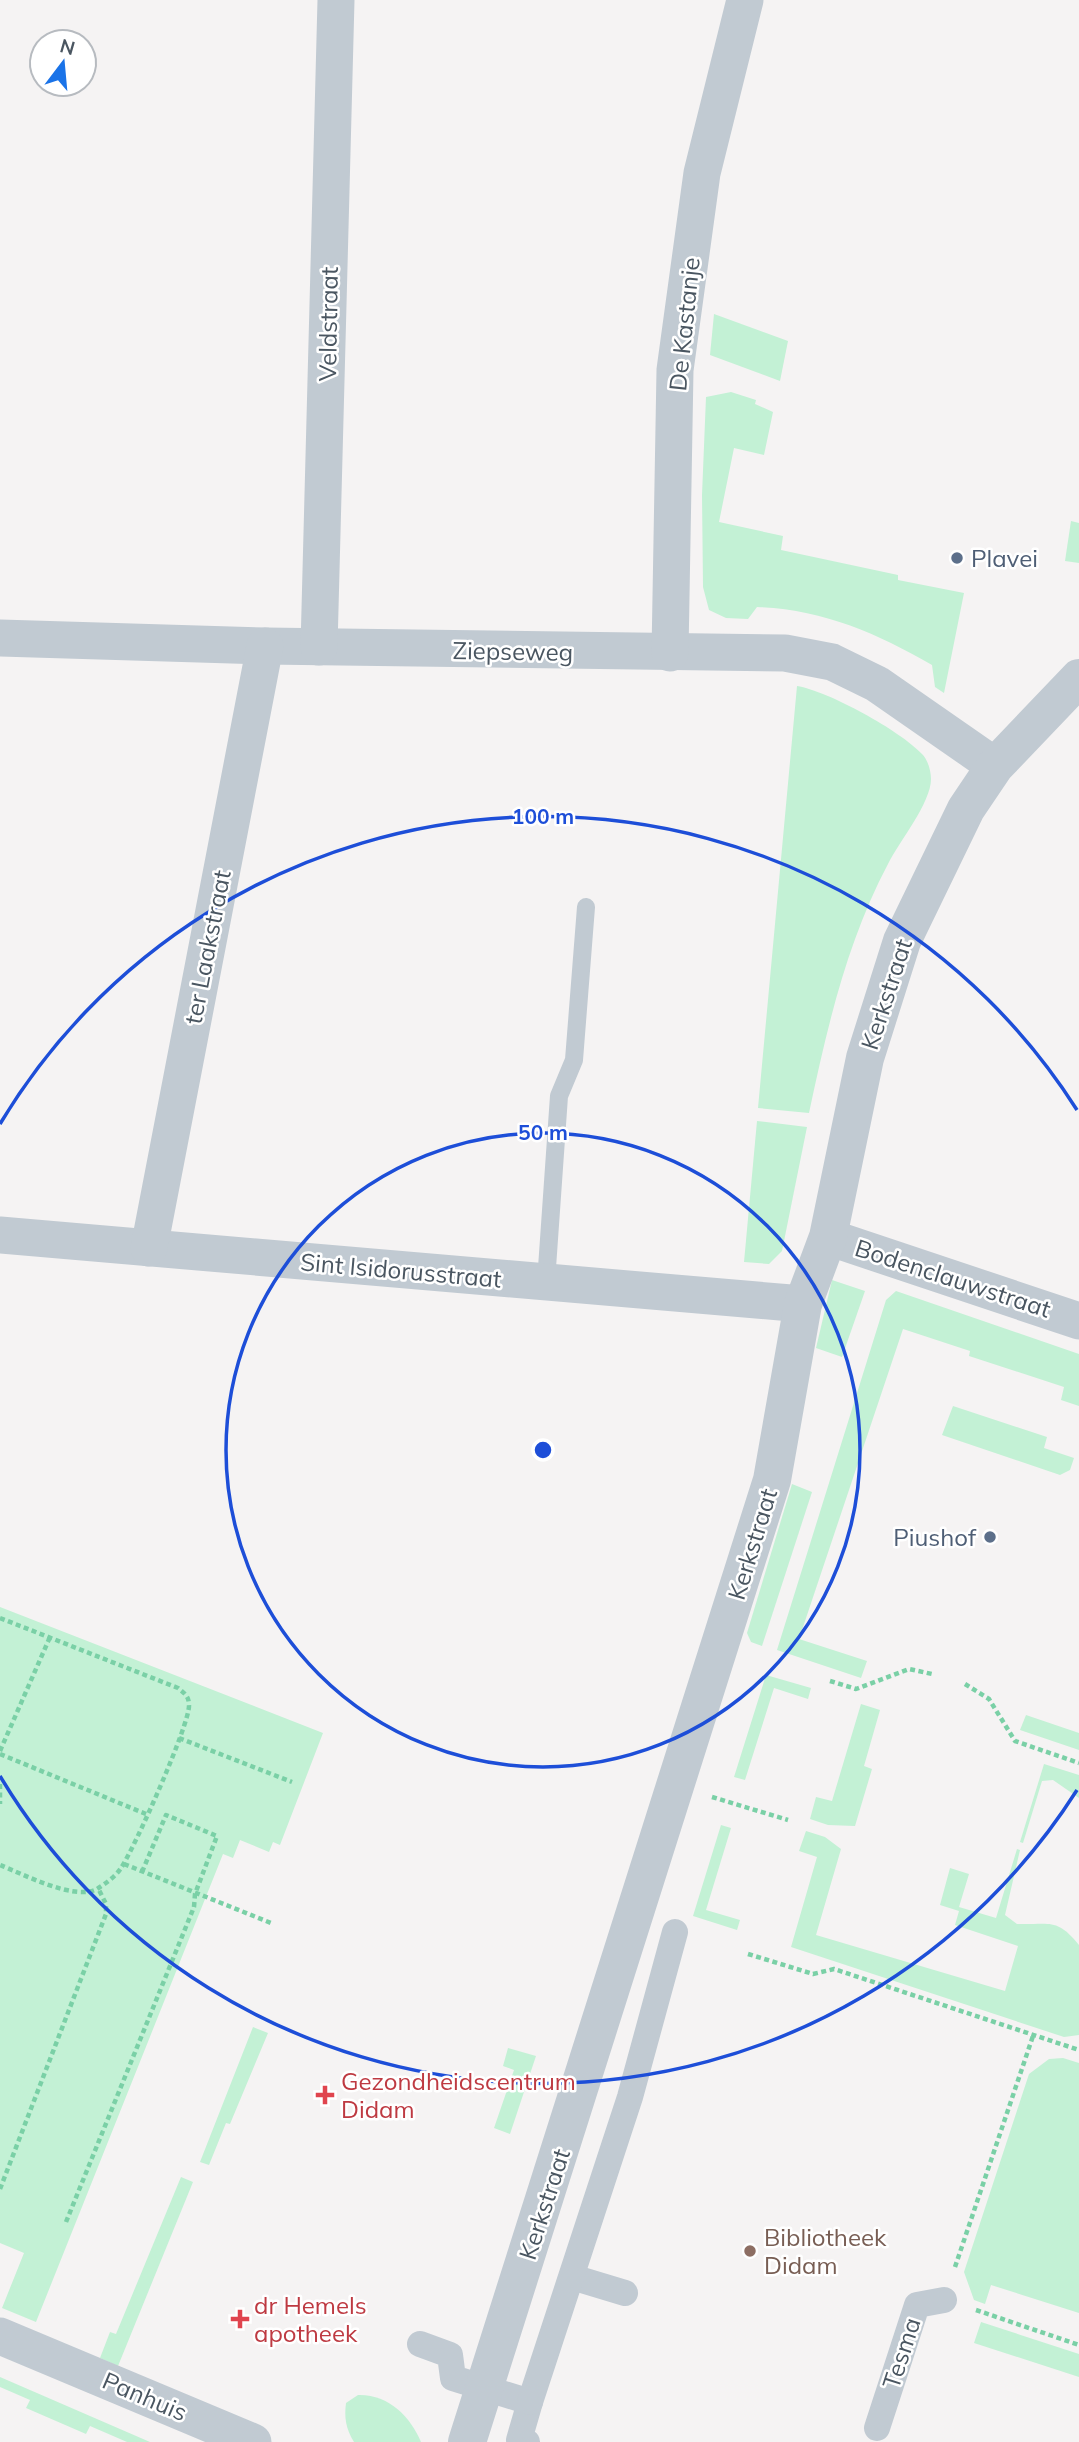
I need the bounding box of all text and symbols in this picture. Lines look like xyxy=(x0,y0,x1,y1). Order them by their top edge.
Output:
north arrow xyxy=(28,28,98,98)
text: N xyxy=(57,33,78,60)
street label: De Kastanje xyxy=(662,256,706,392)
street label: Veldstraat xyxy=(312,266,344,382)
place label: Plavei xyxy=(971,543,1038,573)
marker: Plavei xyxy=(949,550,965,566)
street label: Ziepseweg xyxy=(452,635,574,667)
text: 100 m xyxy=(512,803,574,829)
street label: ter Laakstraat xyxy=(177,867,237,1027)
street label: Kerkstraat xyxy=(854,935,918,1053)
text: 50 m xyxy=(518,1119,568,1145)
street label: Bodenclauwstraat xyxy=(851,1232,1055,1324)
street label: Sint Isidorusstraat xyxy=(299,1246,503,1294)
centre of rings xyxy=(531,1438,555,1462)
street label: Kerkstraat xyxy=(721,1485,783,1603)
place label: Piushof xyxy=(893,1522,977,1552)
marker: Piushof xyxy=(982,1529,998,1545)
place label: Gezondheidscentrum Didam xyxy=(341,2066,576,2124)
marker: Gezondheidscentrum Didam xyxy=(315,2085,335,2105)
street label: Kerkstraat xyxy=(512,2145,576,2263)
place label: Bibliotheek Didam xyxy=(764,2222,887,2280)
marker: Bibliotheek Didam xyxy=(742,2243,758,2259)
place label: dr Hemels apotheek xyxy=(254,2290,367,2348)
marker: dr Hemels apotheek xyxy=(232,2311,248,2327)
street label: Tesma xyxy=(875,2314,927,2392)
street label: Panhuis xyxy=(98,2365,192,2427)

